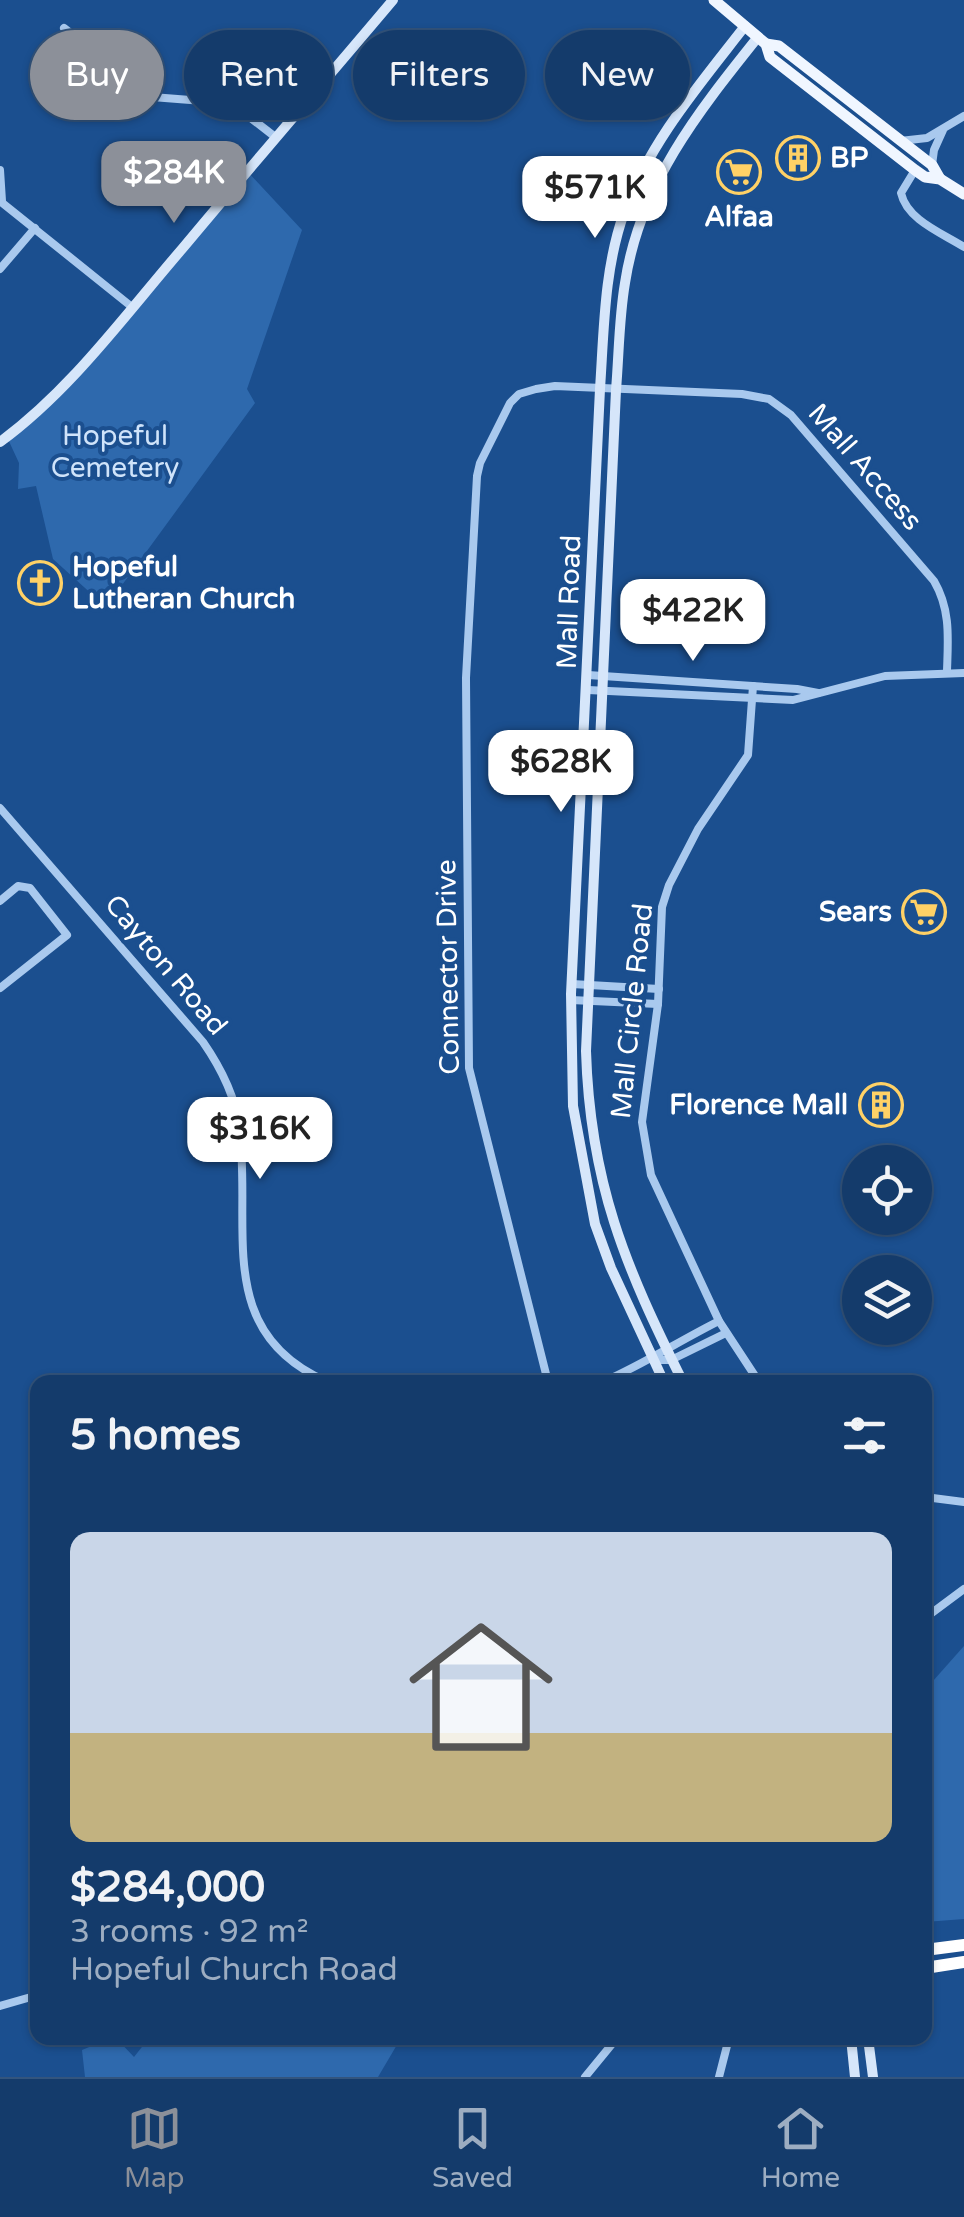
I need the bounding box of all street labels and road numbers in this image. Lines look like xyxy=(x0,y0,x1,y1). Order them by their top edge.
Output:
street label: Mall Access xyxy=(801,397,929,537)
street label: Mall Road xyxy=(550,534,588,670)
street label: Connector Drive xyxy=(429,859,467,1075)
street label: Cayton Road xyxy=(97,888,235,1042)
street label: Mall Circle Road xyxy=(604,902,660,1120)

